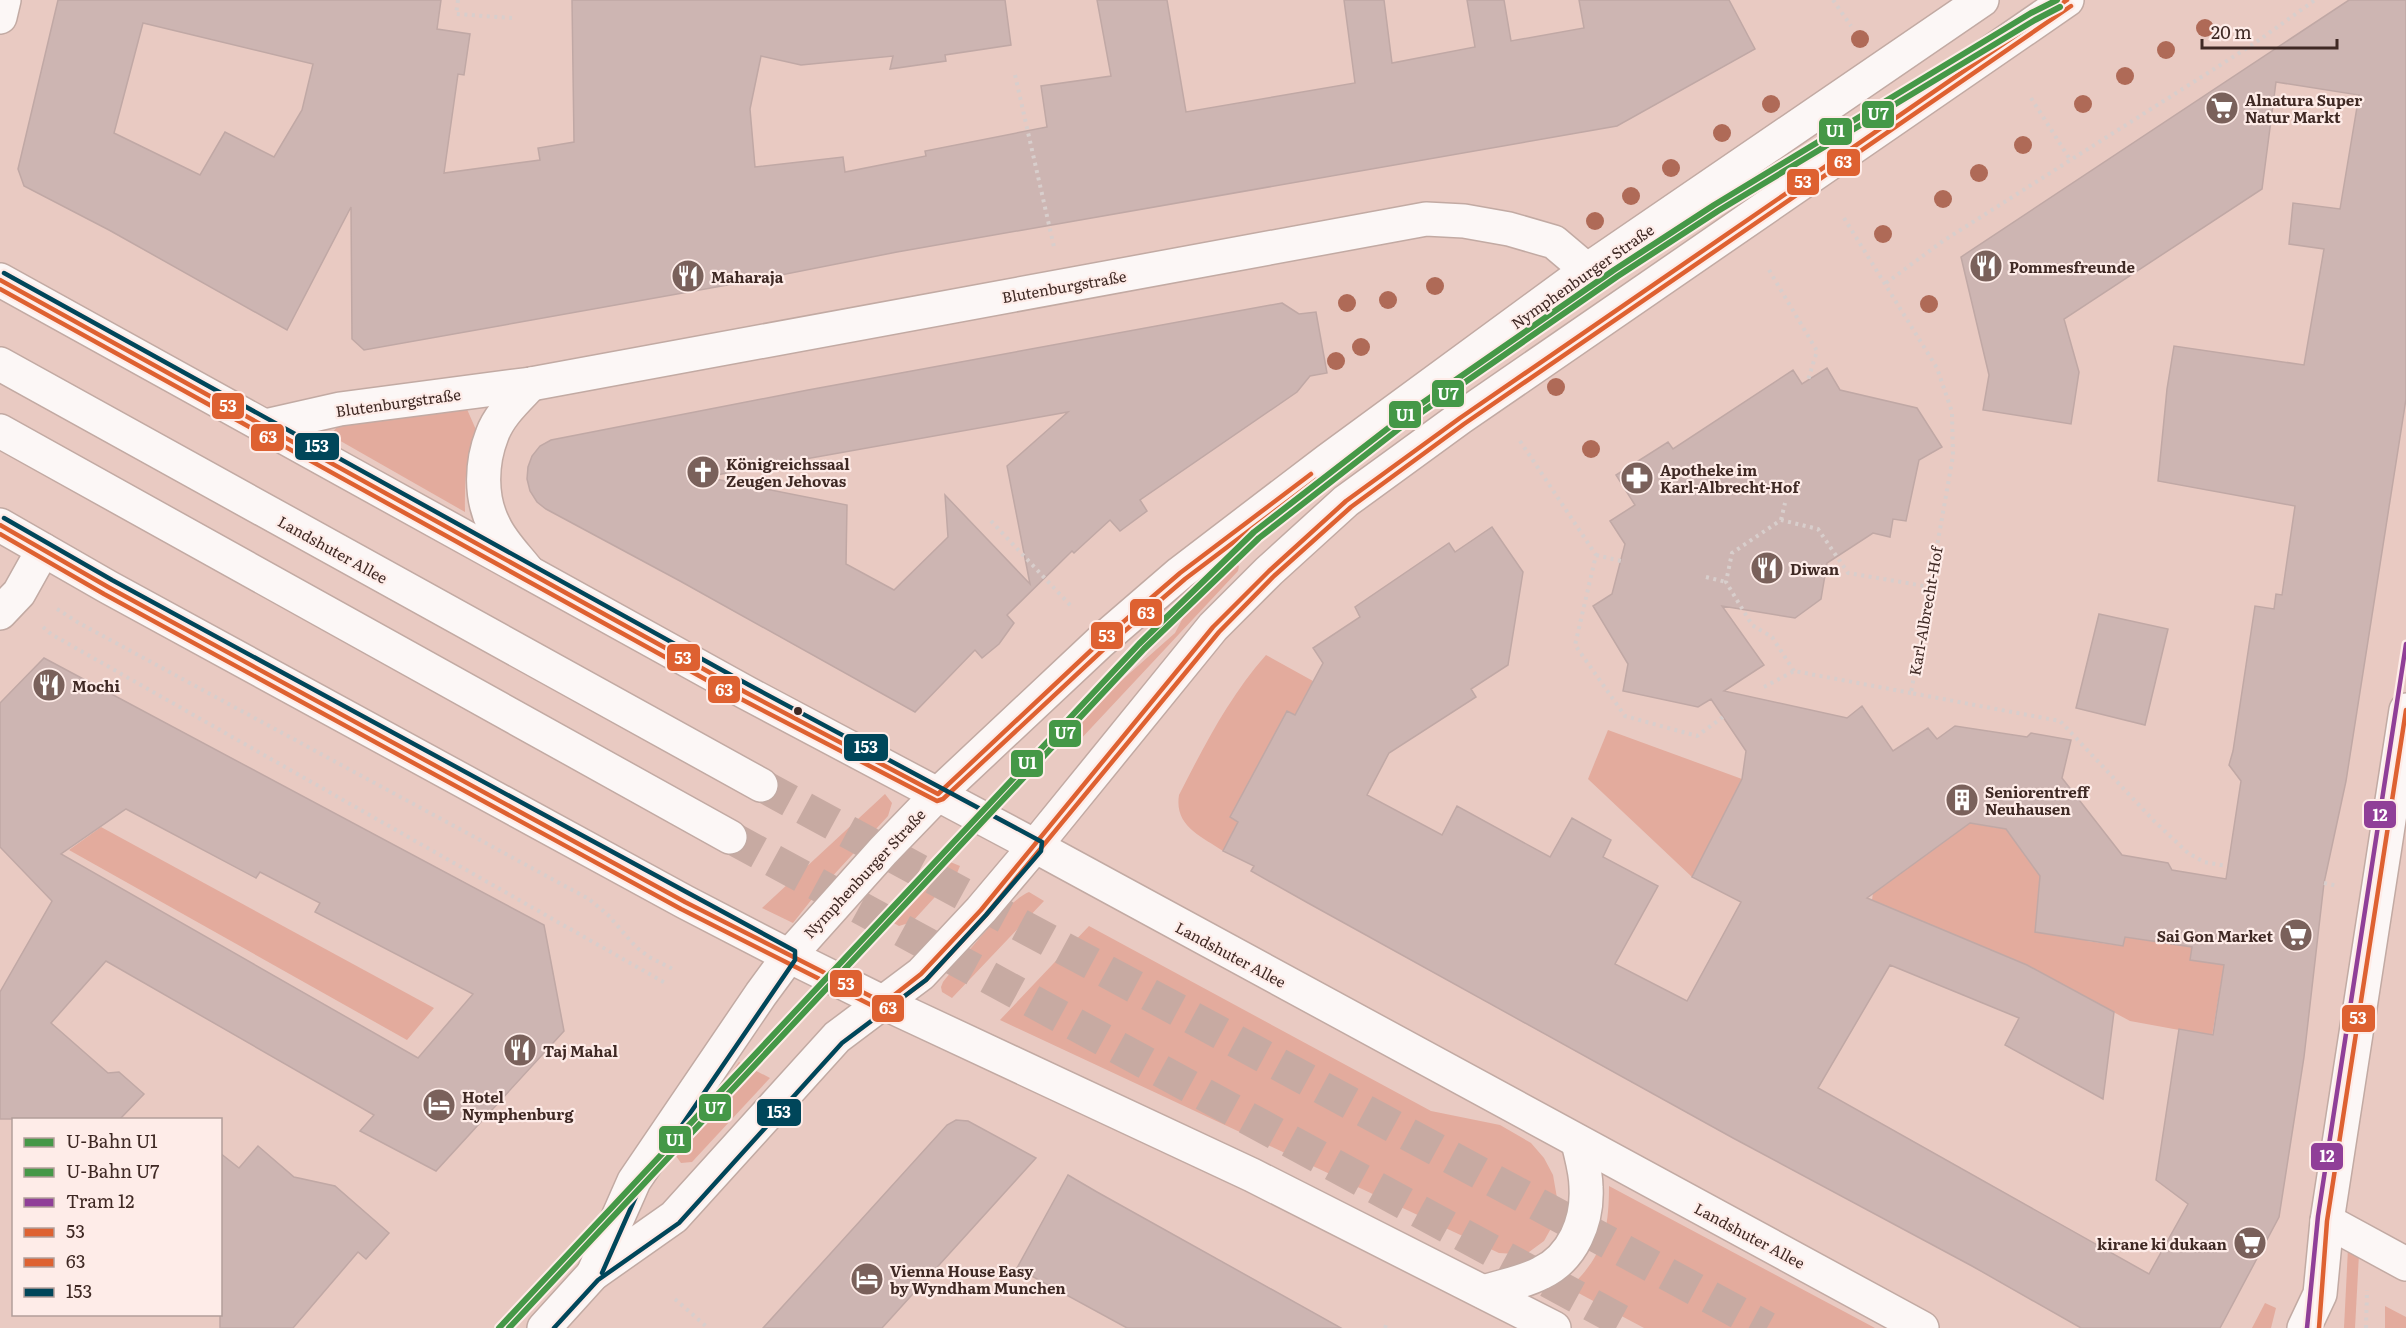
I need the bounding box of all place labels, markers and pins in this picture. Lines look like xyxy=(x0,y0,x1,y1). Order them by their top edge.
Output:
place label: Alnatura Super Natur Markt xyxy=(2245,88,2362,128)
supermarket icon: Alnatura Super Natur Markt xyxy=(2204,90,2240,126)
restaurant icon: Pommesfreunde xyxy=(1968,248,2004,284)
place label: Pommesfreunde xyxy=(2009,255,2135,278)
restaurant icon: Maharaja xyxy=(670,258,706,294)
place label: Maharaja xyxy=(711,265,784,288)
place label: Königreichssaal Zeugen Jehovas xyxy=(726,452,850,492)
church icon: Königreichssaal Zeugen Jehovas xyxy=(685,454,721,490)
place label: Apotheke im Karl-Albrecht-Hof xyxy=(1660,458,1800,498)
pharmacy icon: Apotheke im Karl-Albrecht-Hof xyxy=(1619,460,1655,496)
restaurant icon: Diwan xyxy=(1749,550,1785,586)
place label: Diwan xyxy=(1790,557,1840,580)
restaurant icon: Mochi xyxy=(31,667,67,703)
place label: Mochi xyxy=(72,674,120,697)
unlabelled marker xyxy=(792,705,804,717)
place label: Seniorentreff Neuhausen xyxy=(1985,780,2091,820)
building icon: Seniorentreff Neuhausen xyxy=(1944,782,1980,818)
supermarket icon: Sai Gon Market xyxy=(2278,917,2314,953)
place label: Sai Gon Market xyxy=(2157,924,2273,947)
restaurant icon: Taj Mahal xyxy=(502,1032,538,1068)
place label: Taj Mahal xyxy=(543,1039,618,1062)
place label: Hotel Nymphenburg xyxy=(462,1085,574,1125)
hotel icon: Hotel Nymphenburg xyxy=(421,1087,457,1123)
supermarket icon: kirane ki dukaan xyxy=(2232,1225,2268,1261)
place label: kirane ki dukaan xyxy=(2097,1232,2228,1255)
place label: Vienna House Easy by Wyndham Munchen xyxy=(890,1259,1066,1299)
hotel icon: Vienna House Easy by Wyndham Munchen xyxy=(849,1261,885,1297)

